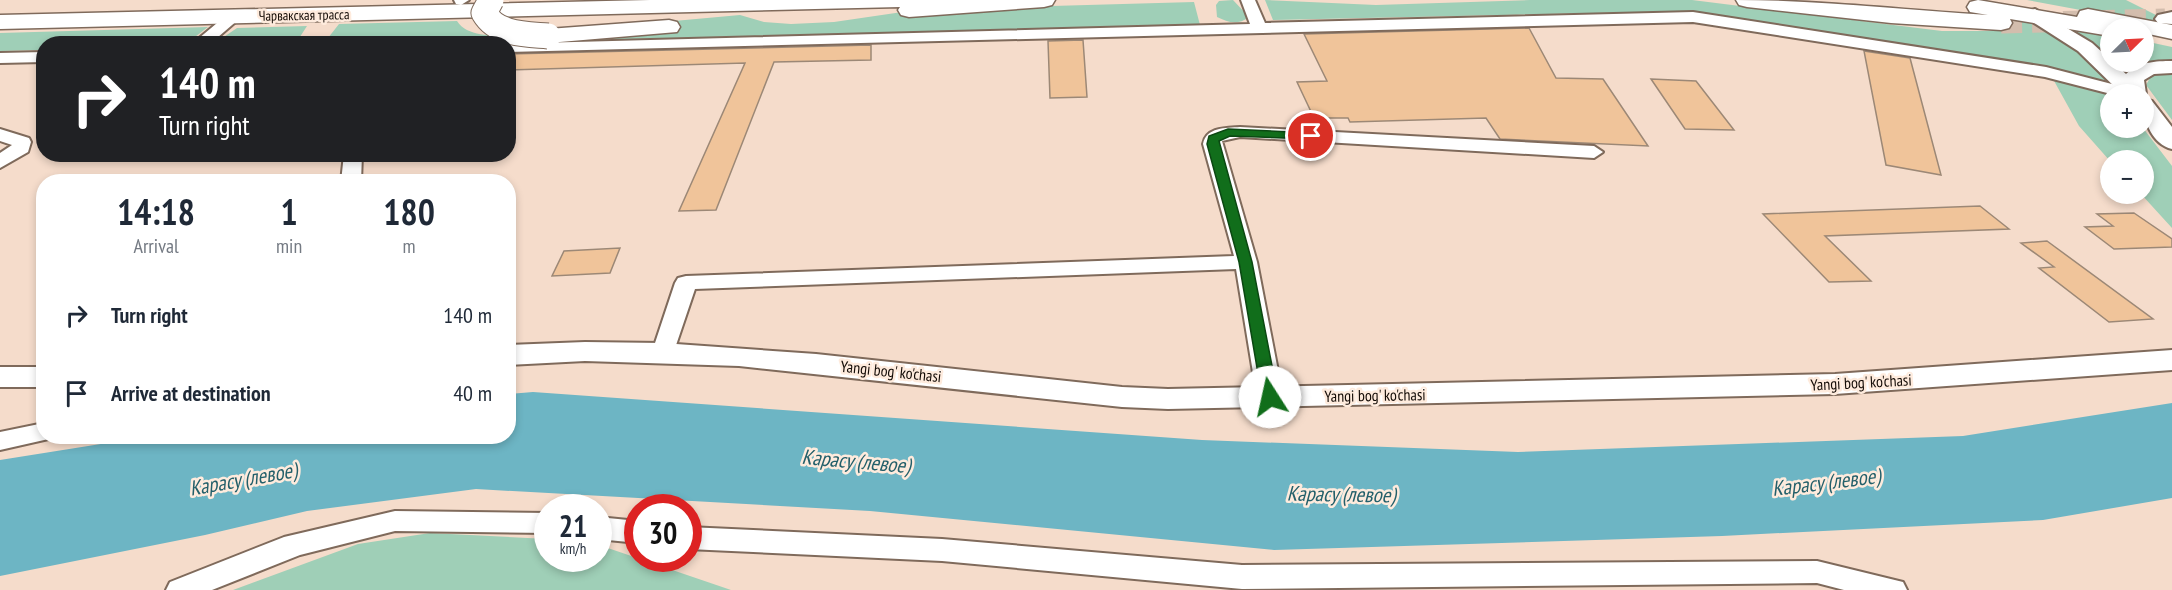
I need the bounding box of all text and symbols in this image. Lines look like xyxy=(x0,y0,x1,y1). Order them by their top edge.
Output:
street label: Чарвакская трасса xyxy=(258,5,350,25)
north arrow xyxy=(2100,18,2154,72)
map controls xyxy=(2100,18,2154,204)
text: 140 m xyxy=(159,55,256,110)
icon: right xyxy=(60,60,138,138)
button: + xyxy=(2100,84,2154,138)
text: Turn right xyxy=(159,108,250,142)
pin xyxy=(1285,110,1336,161)
icon: arrive xyxy=(1294,119,1327,152)
button: − xyxy=(2100,150,2154,204)
text: 14:18 xyxy=(117,188,195,235)
text: 1 xyxy=(280,188,298,235)
text: 180 xyxy=(383,188,435,235)
text: Arrival xyxy=(133,233,179,259)
text: min xyxy=(276,233,302,259)
text: m xyxy=(403,233,416,259)
icon: right xyxy=(60,299,93,332)
text: Turn right xyxy=(111,301,188,329)
text: 140 m xyxy=(443,301,492,329)
street label: Yangi bog' ko'chasi xyxy=(840,356,942,386)
position arrow xyxy=(1238,365,1302,429)
street label: Yangi bog' ko'chasi xyxy=(1810,369,1912,395)
icon: arrive xyxy=(60,377,93,410)
text: Arrive at destination xyxy=(111,379,271,407)
text: 40 m xyxy=(453,379,492,407)
street label: Yangi bog' ko'chasi xyxy=(1324,384,1426,406)
water label: Карасу (левое) xyxy=(801,443,913,479)
water label: Карасу (левое) xyxy=(187,456,301,502)
water label: Карасу (левое) xyxy=(1771,462,1884,502)
water label: Карасу (левое) xyxy=(1287,480,1398,508)
speed limit sign: 30 xyxy=(624,494,702,572)
text: 21 xyxy=(559,506,587,545)
text: km/h xyxy=(560,539,586,558)

